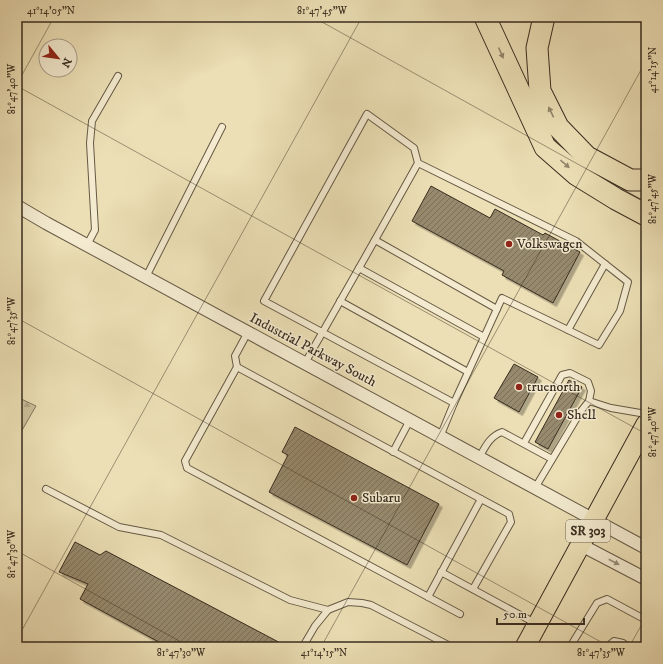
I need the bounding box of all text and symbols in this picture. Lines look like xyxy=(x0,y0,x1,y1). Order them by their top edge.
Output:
text: 41°14'05"N xyxy=(27,5,75,17)
text: 81°47'45"W xyxy=(297,5,348,17)
north arrow xyxy=(38,38,78,78)
one-way arrow xyxy=(498,47,504,58)
text: 41°14'15"N xyxy=(647,47,659,93)
text: N xyxy=(58,55,74,70)
text: 81°47'40"W xyxy=(6,63,18,114)
one-way arrow xyxy=(548,106,554,118)
one-way arrow xyxy=(560,159,570,168)
text: 81°47'45"W xyxy=(647,173,659,224)
place label: Volkswagen xyxy=(516,235,583,253)
marker: Volkswagen xyxy=(504,239,514,249)
text: 81°47'35"W xyxy=(6,296,18,345)
street label: Industrial Parkway South xyxy=(246,309,380,391)
place label: truenorth xyxy=(527,378,581,396)
marker: truenorth xyxy=(514,382,524,392)
place label: Shell xyxy=(567,406,597,424)
text: 81°47'40"W xyxy=(647,406,659,457)
marker: Shell xyxy=(554,410,564,420)
place label: Subaru xyxy=(362,489,401,507)
marker: Subaru xyxy=(349,493,359,503)
road number: SR 303 xyxy=(566,520,610,542)
text: 81°47'30"W xyxy=(6,529,18,578)
one-way arrow xyxy=(608,559,619,565)
scale bar xyxy=(497,600,584,626)
text: 50 m xyxy=(503,607,527,622)
text: 81°47'30"W xyxy=(157,647,206,659)
text: 41°14'15"N xyxy=(301,647,347,659)
text: 81°47'35"W xyxy=(577,647,626,659)

